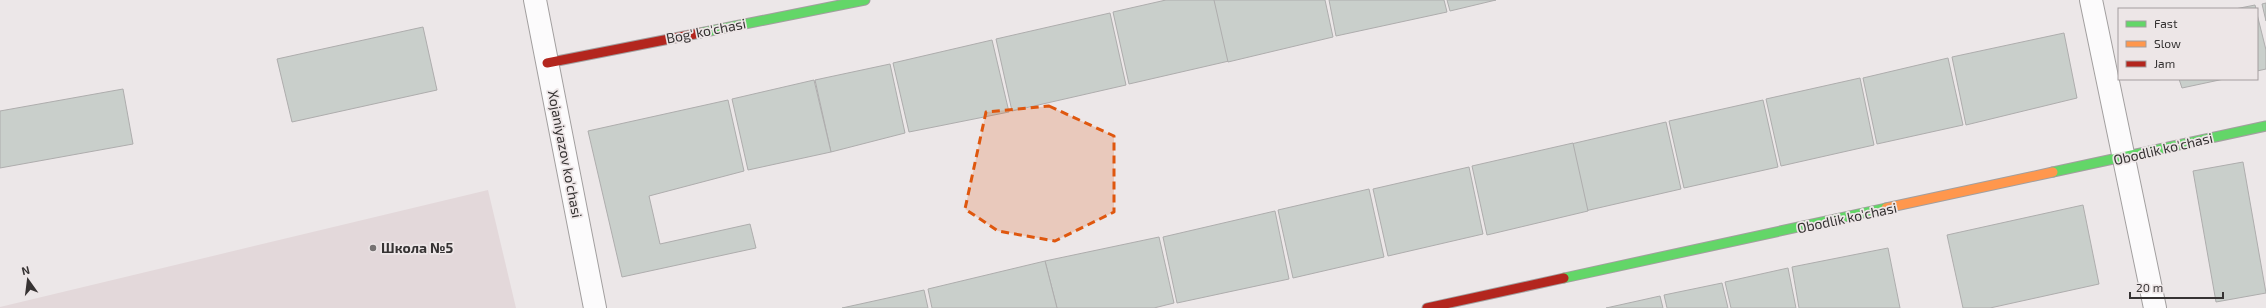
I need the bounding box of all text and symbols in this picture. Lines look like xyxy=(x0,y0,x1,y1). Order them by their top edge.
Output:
legend xyxy=(2118,8,2258,80)
street label: Bog' ko'chasi xyxy=(665,14,747,47)
text: Fast xyxy=(2154,16,2178,30)
text: Slow xyxy=(2154,36,2181,50)
text: Jam xyxy=(2154,56,2175,70)
street label: Xojaniyazov ko'chasi xyxy=(545,89,586,219)
street label: Obodlik ko'chasi xyxy=(2111,129,2214,168)
street label: Obodlik ko'chasi xyxy=(1795,199,1898,236)
place label: Школа №5 xyxy=(381,239,454,256)
marker: Школа №5 xyxy=(368,243,378,253)
north arrow xyxy=(8,260,48,300)
text: N xyxy=(20,263,31,277)
scale bar xyxy=(2130,274,2223,300)
text: 20 m xyxy=(2136,280,2163,294)

